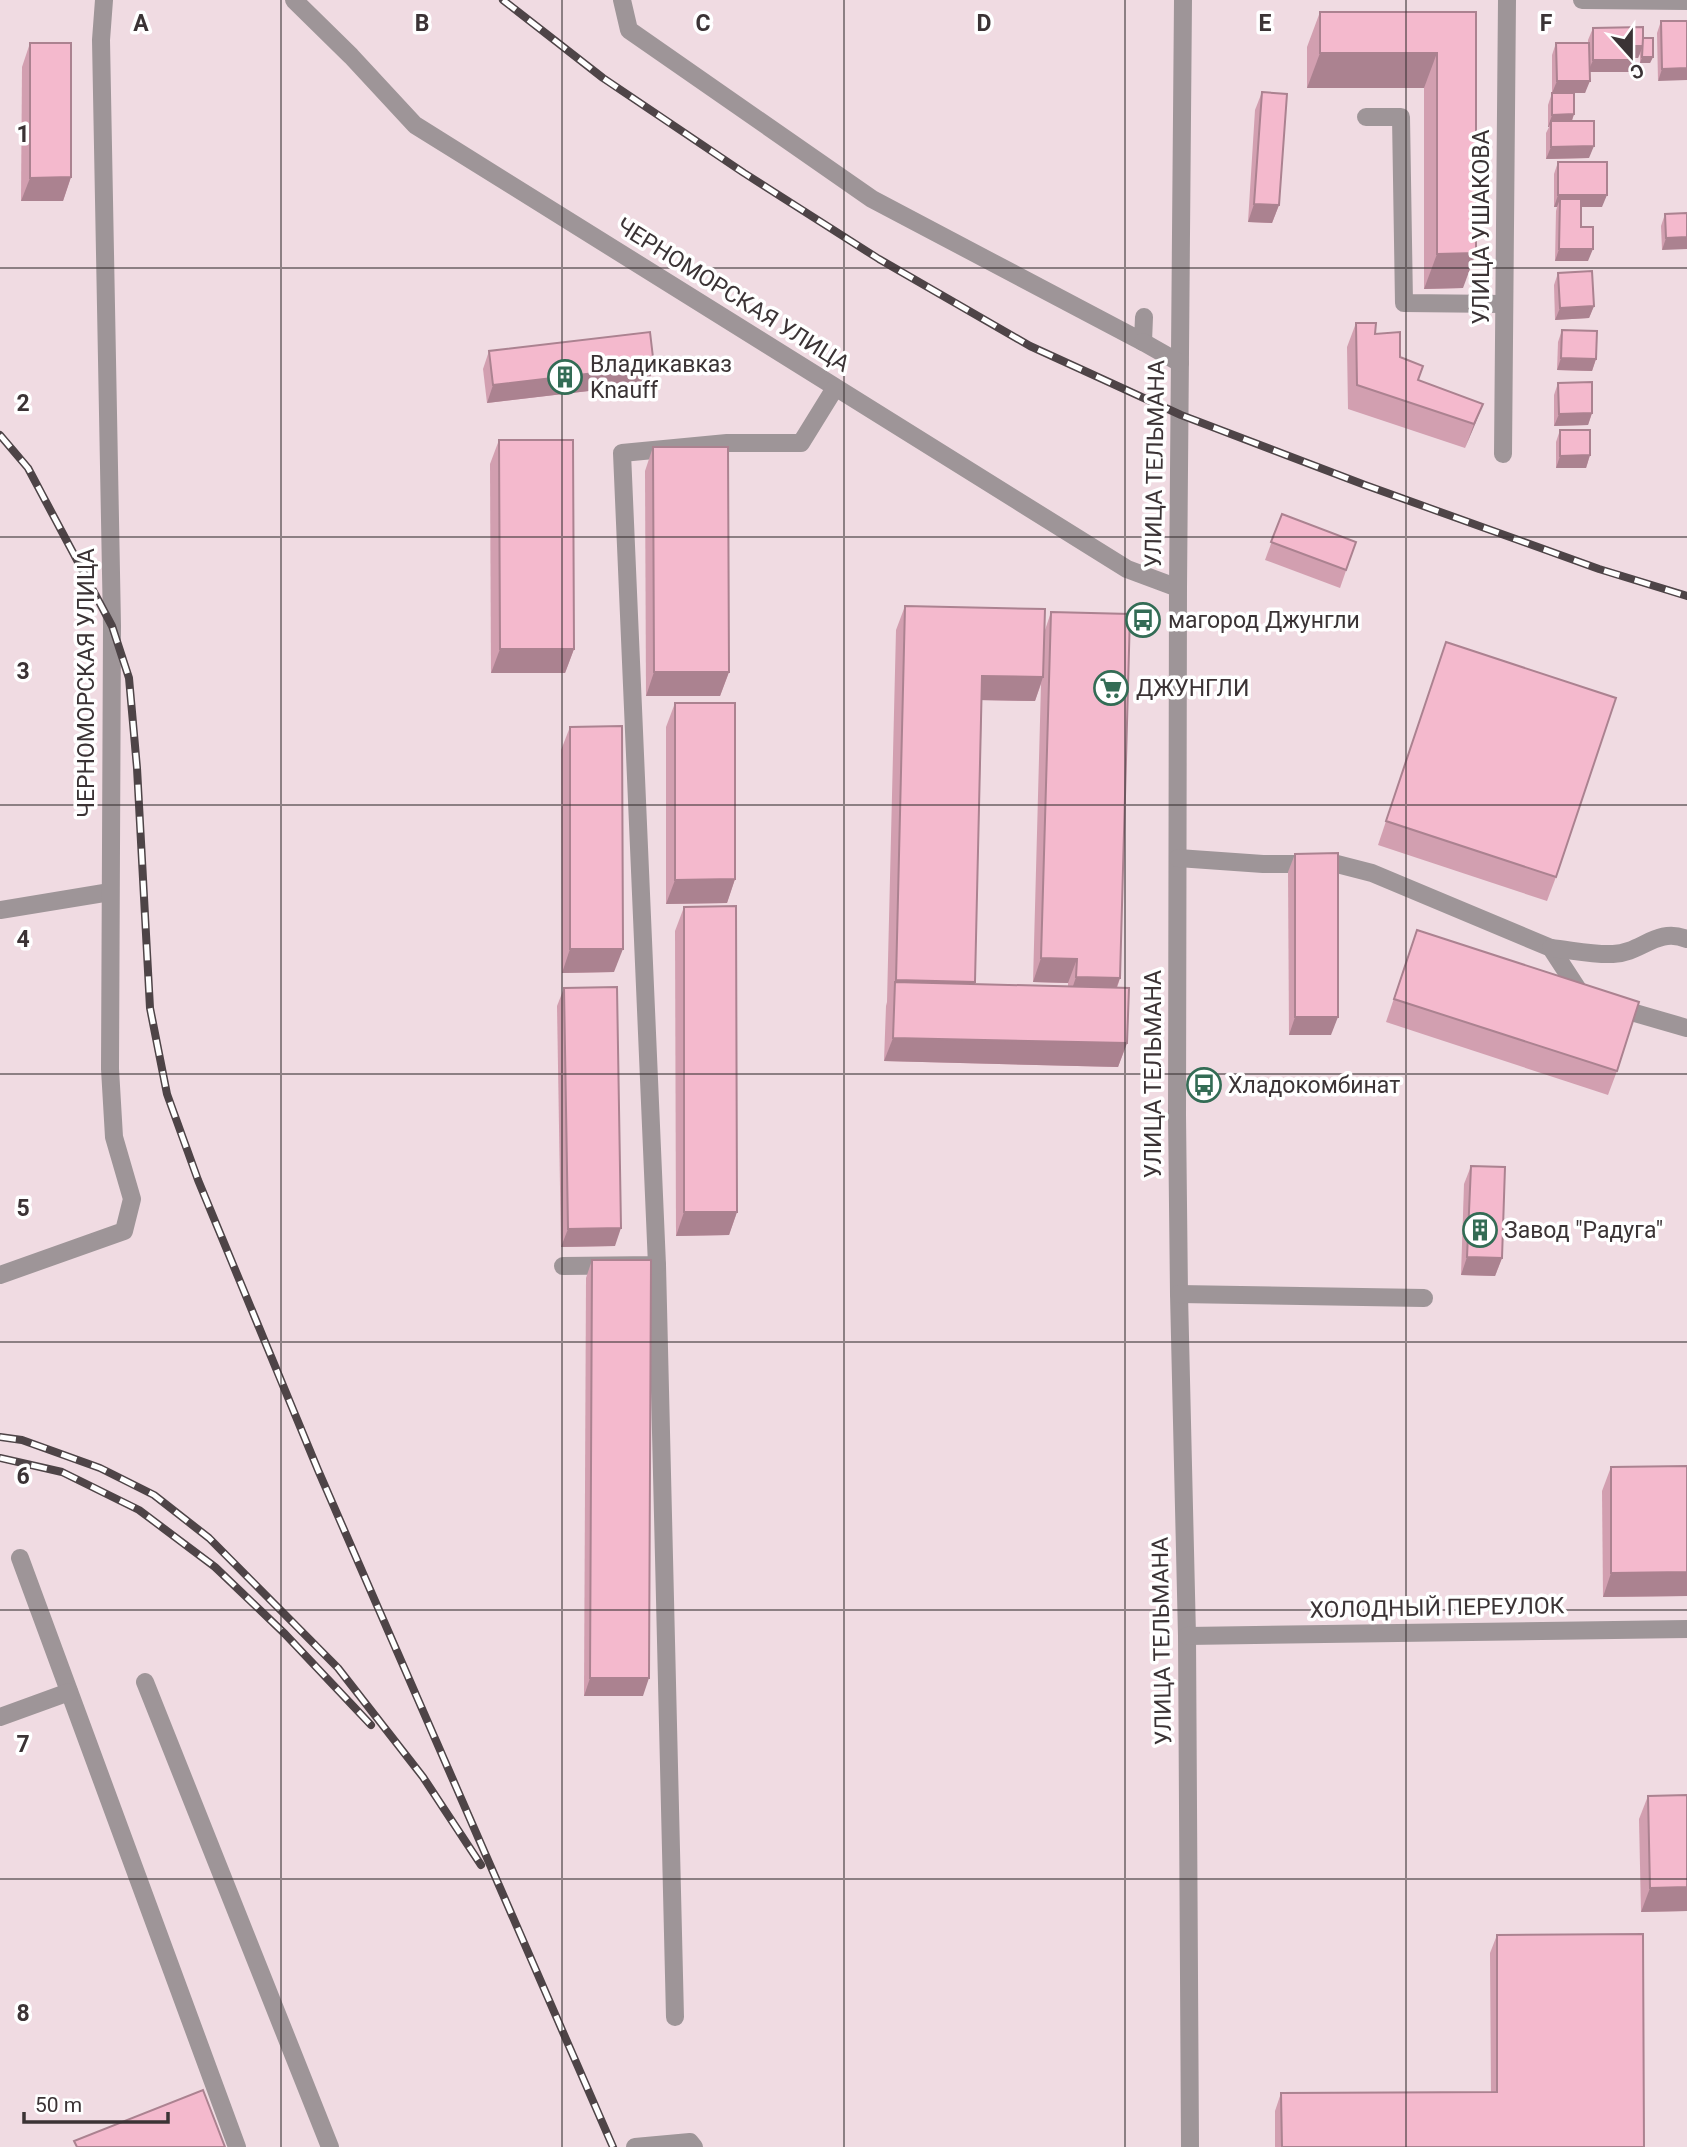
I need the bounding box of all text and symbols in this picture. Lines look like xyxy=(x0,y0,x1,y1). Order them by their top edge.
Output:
text: A xyxy=(133,10,149,37)
text: B xyxy=(415,10,429,37)
text: C xyxy=(695,10,711,37)
text: D xyxy=(977,10,991,37)
text: E xyxy=(1259,10,1272,37)
text: F xyxy=(1540,10,1553,37)
north arrow xyxy=(1596,21,1666,91)
text: С xyxy=(1627,58,1647,84)
text: 1 xyxy=(16,121,30,148)
street label: УЛИЦА УШАКОВА xyxy=(1468,129,1495,325)
street label: ЧЕРНОМОРСКАЯ УЛИЦА xyxy=(612,212,854,378)
place label: Владикавказ Knauff xyxy=(590,351,732,404)
building icon: Владикавказ Knauff xyxy=(546,358,584,396)
street label: УЛИЦА ТЕЛЬМАНА xyxy=(1140,360,1170,568)
text: 2 xyxy=(16,390,30,417)
street label: ЧЕРНОМОРСКАЯ УЛИЦА xyxy=(73,548,100,818)
bus stop icon: магород Джунгли xyxy=(1124,601,1162,639)
place label: магород Джунгли xyxy=(1168,607,1360,634)
text: 3 xyxy=(16,658,30,685)
supermarket icon: ДЖУНГЛИ xyxy=(1092,669,1130,707)
place label: ДЖУНГЛИ xyxy=(1136,675,1249,702)
text: 4 xyxy=(16,926,30,953)
street label: УЛИЦА ТЕЛЬМАНА xyxy=(1140,970,1167,1178)
bus stop icon: Хладокомбинат xyxy=(1185,1066,1223,1104)
place label: Хладокомбинат xyxy=(1228,1072,1400,1099)
text: 5 xyxy=(16,1195,30,1222)
building icon: Завод "Радуга" xyxy=(1461,1211,1499,1249)
place label: Завод "Радуга" xyxy=(1504,1217,1663,1244)
text: 6 xyxy=(16,1463,30,1490)
street label: УЛИЦА ТЕЛЬМАНА xyxy=(1147,1537,1177,1745)
street label: ХОЛОДНЫЙ ПЕРЕУЛОК xyxy=(1309,1591,1565,1624)
text: 7 xyxy=(16,1731,30,1758)
text: 8 xyxy=(16,2000,30,2027)
scale bar xyxy=(24,2080,168,2124)
text: 50 m xyxy=(35,2093,82,2117)

